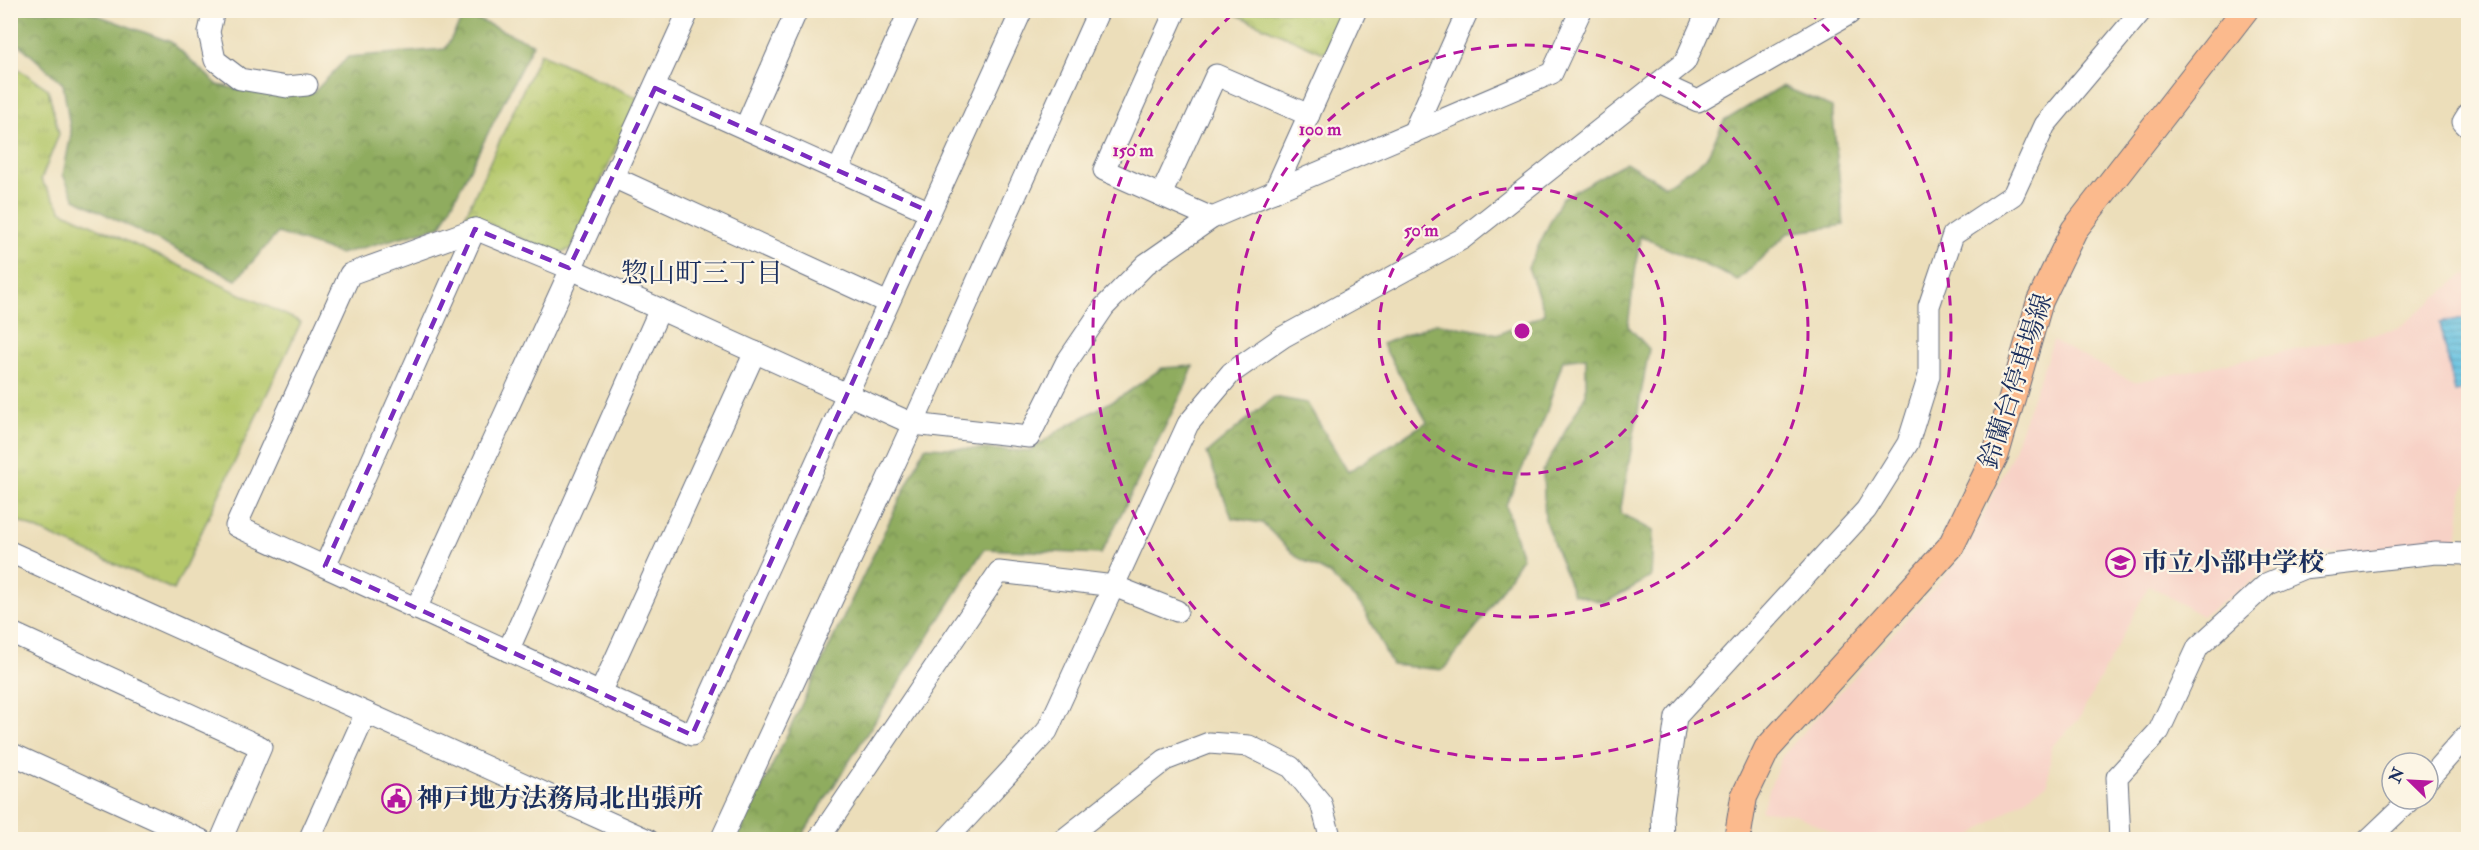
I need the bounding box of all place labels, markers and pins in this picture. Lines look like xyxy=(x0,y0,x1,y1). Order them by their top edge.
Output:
centre of rings xyxy=(1512,321,1532,341)
school or university icon: 市立小部中学校 xyxy=(2105,547,2137,579)
place label: 市立小部中学校 xyxy=(2142,547,2324,579)
public building icon: 神戸地方法務局北出張所 xyxy=(380,783,412,815)
place label: 神戸地方法務局北出張所 xyxy=(417,783,703,815)

